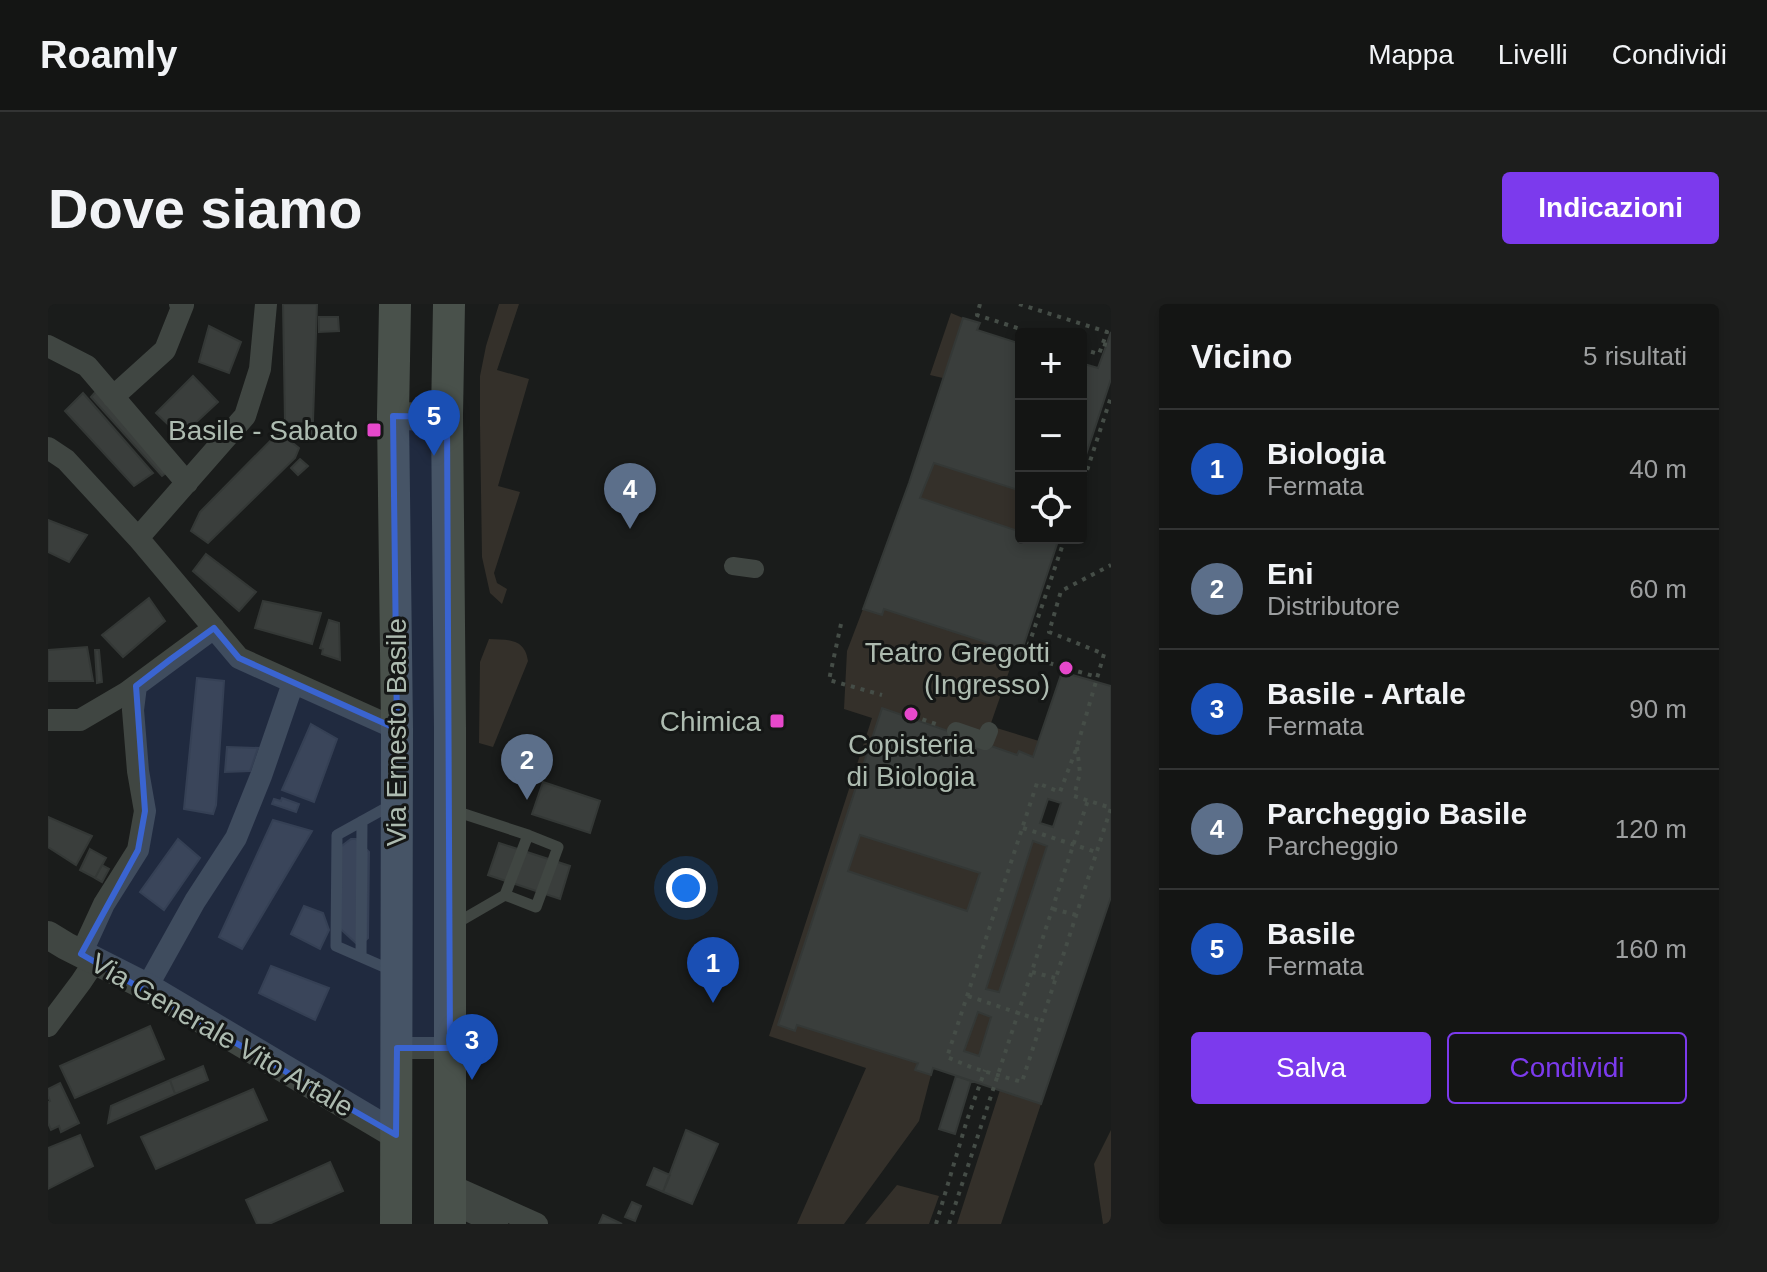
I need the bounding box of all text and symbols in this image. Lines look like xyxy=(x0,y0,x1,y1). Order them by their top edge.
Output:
text: Roamly xyxy=(40,34,177,76)
text: Mappa xyxy=(1368,39,1454,70)
text: Livelli xyxy=(1498,39,1568,70)
text: Condividi xyxy=(1612,39,1727,70)
button: Indicazioni xyxy=(1502,172,1719,244)
text: Dove siamo xyxy=(48,177,362,240)
map controls xyxy=(1015,328,1087,544)
button: + xyxy=(1015,328,1087,400)
text: Vicino xyxy=(1191,337,1292,375)
text: 5 risultati xyxy=(1583,341,1687,371)
pin: 5 xyxy=(408,390,460,456)
button: − xyxy=(1015,400,1087,472)
place label: Basile - Sabato xyxy=(168,415,358,446)
marker: Basile - Sabato xyxy=(365,421,383,439)
text: Biologia xyxy=(1267,437,1385,470)
text: 1 xyxy=(1210,454,1224,484)
text: 40 m xyxy=(1629,454,1687,484)
pin: 4 xyxy=(604,463,656,529)
text: Fermata xyxy=(1267,471,1364,501)
button: locate xyxy=(1015,472,1087,544)
text: Eni xyxy=(1267,557,1314,590)
text: 2 xyxy=(1210,574,1224,604)
text: 60 m xyxy=(1629,574,1687,604)
text: Distributore xyxy=(1267,591,1400,621)
street label: Via Ernesto Basile xyxy=(381,618,412,846)
place label: Teatro Gregotti (Ingresso) xyxy=(865,637,1050,700)
marker: Teatro Gregotti (Ingresso) xyxy=(1057,659,1075,677)
text: Basile - Artale xyxy=(1267,677,1466,710)
text: 3 xyxy=(1210,694,1224,724)
text: 90 m xyxy=(1629,694,1687,724)
marker: Copisteria di Biologia xyxy=(902,705,920,723)
place label: Chimica xyxy=(660,706,761,737)
text: Fermata xyxy=(1267,711,1364,741)
marker: Chimica xyxy=(768,712,786,730)
place label: Copisteria di Biologia xyxy=(846,729,976,792)
pin: 2 xyxy=(501,734,553,800)
text: Parcheggio Basile xyxy=(1267,797,1527,830)
text: 4 xyxy=(1210,814,1224,844)
text: 120 m xyxy=(1615,814,1687,844)
text: Parcheggio xyxy=(1267,831,1399,861)
your location xyxy=(666,868,706,908)
text: Basile xyxy=(1267,917,1355,950)
text: 5 xyxy=(1210,934,1224,964)
text: 160 m xyxy=(1615,934,1687,964)
pin: 1 xyxy=(687,937,739,1003)
street label: Via Generale Vito Artale xyxy=(85,947,359,1123)
text: Fermata xyxy=(1267,951,1364,981)
pin: 3 xyxy=(446,1014,498,1080)
button: Salva xyxy=(1191,1032,1431,1104)
button: Condividi xyxy=(1447,1032,1687,1104)

